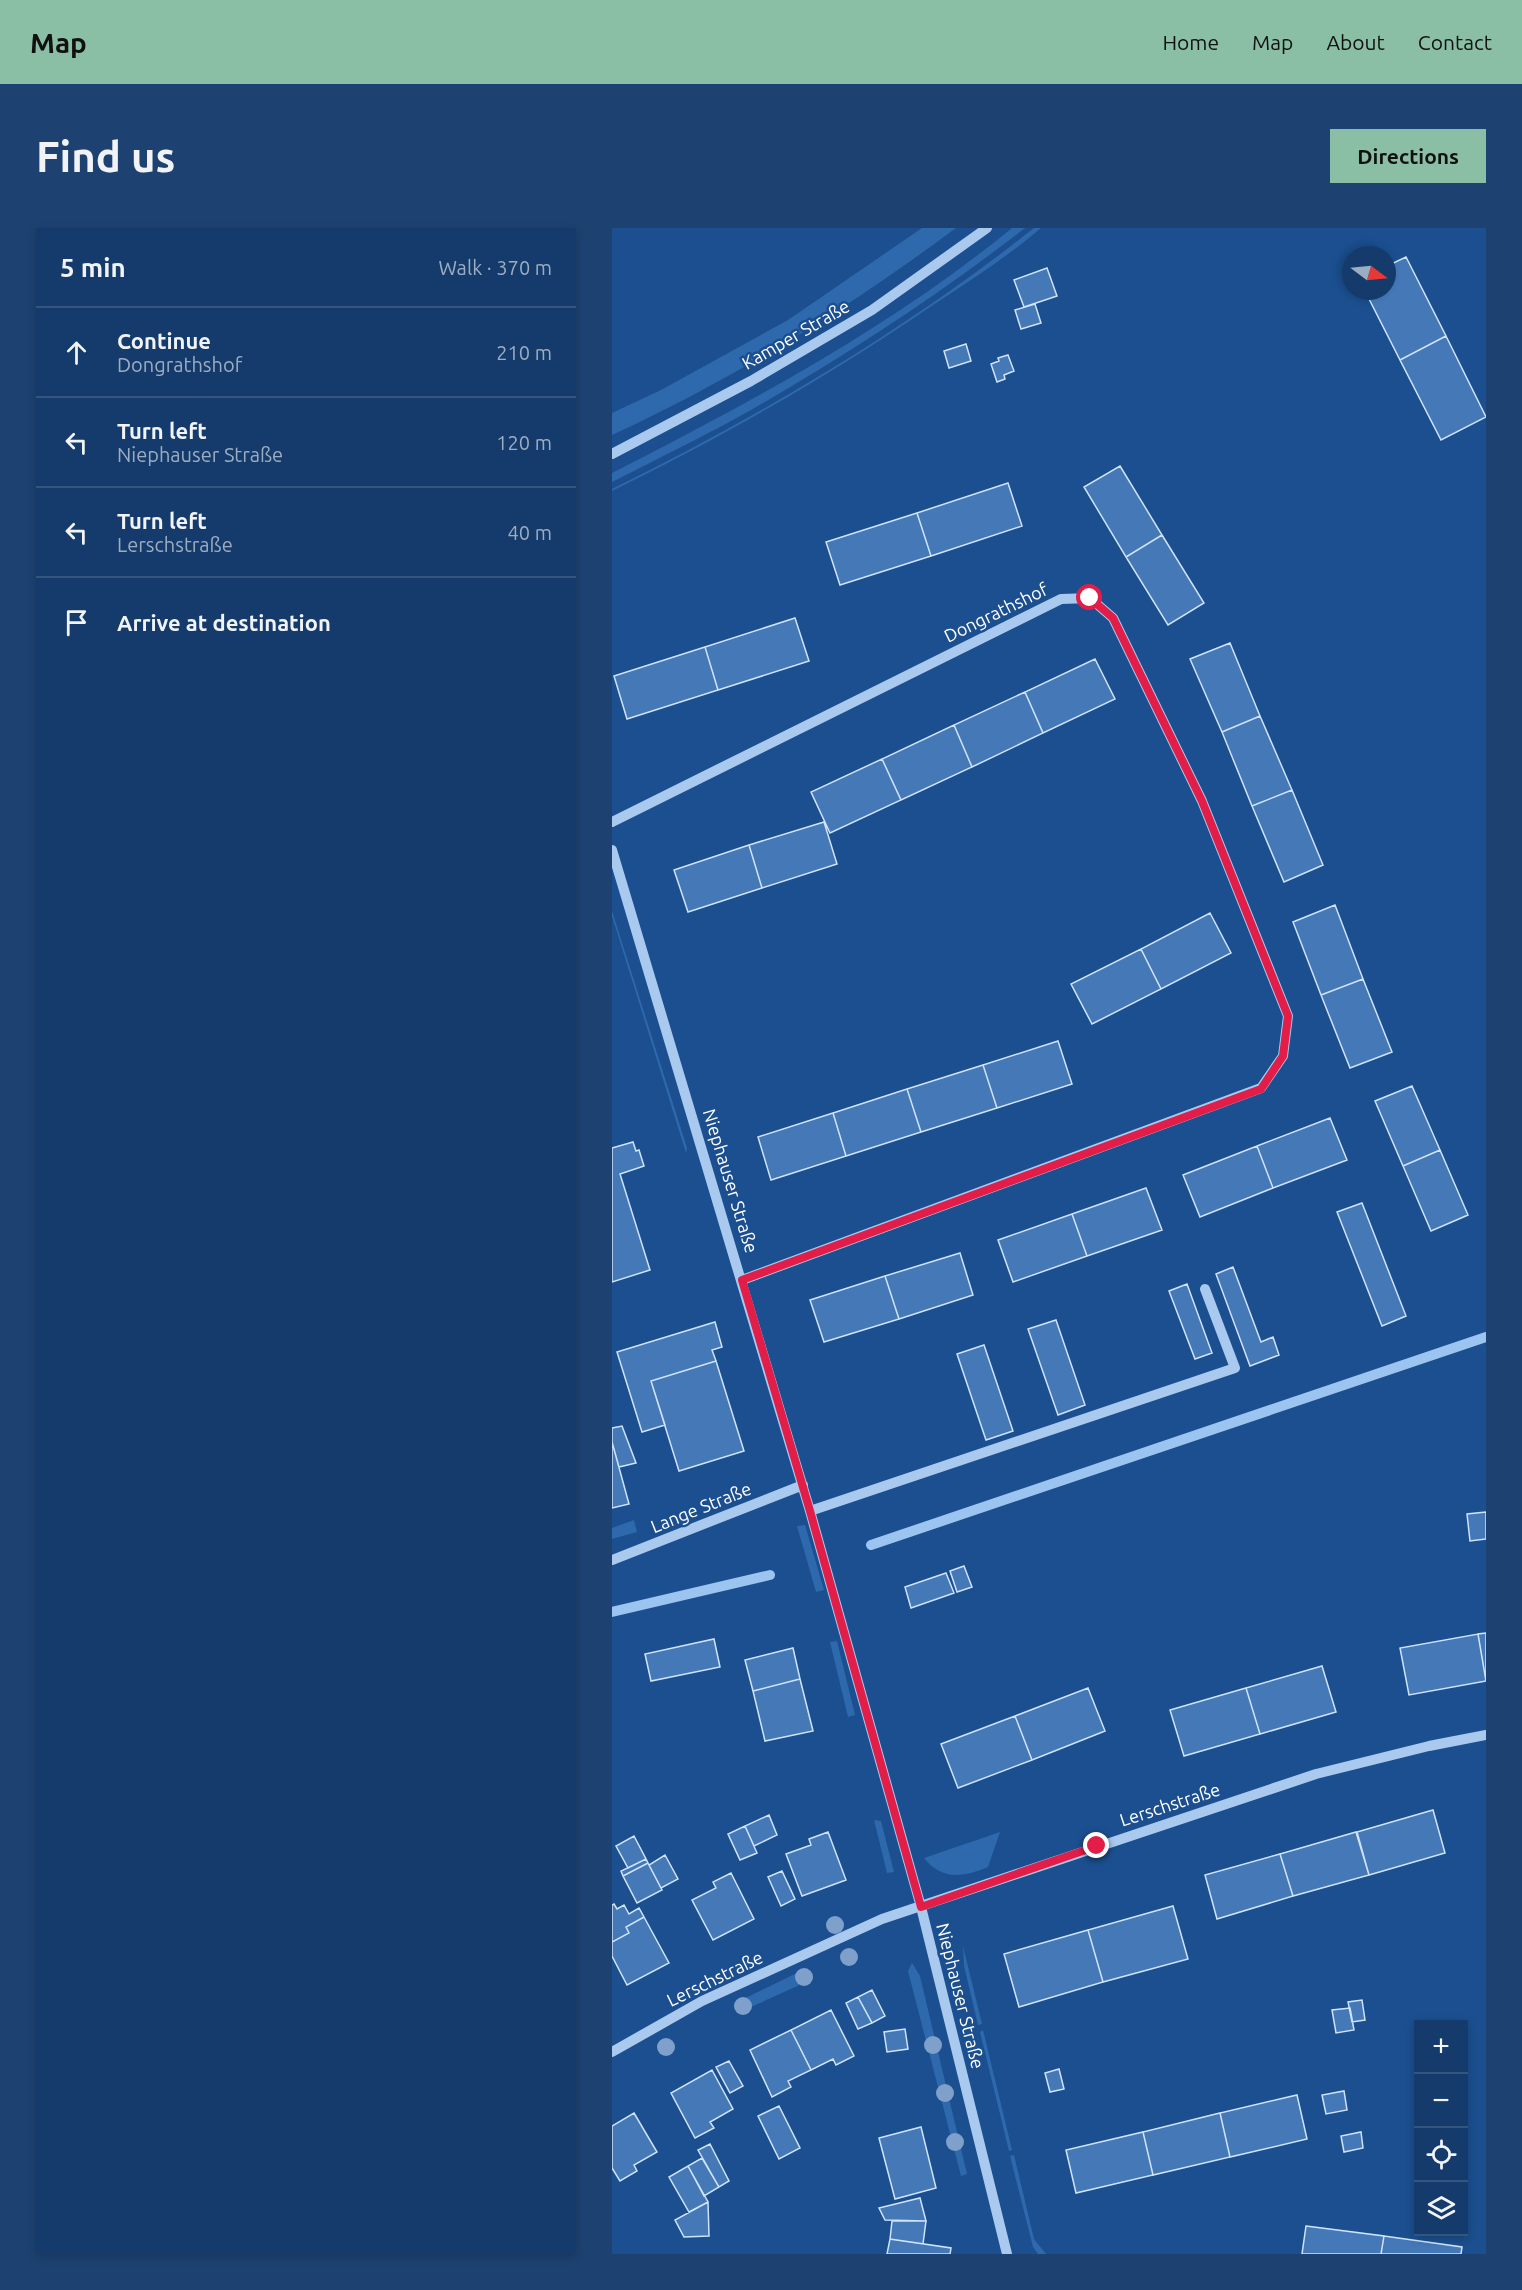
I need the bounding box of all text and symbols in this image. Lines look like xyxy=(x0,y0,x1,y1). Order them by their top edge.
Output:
text: Map xyxy=(30,27,87,58)
text: Home xyxy=(1162,30,1219,54)
text: Map xyxy=(1252,30,1293,54)
text: About xyxy=(1326,30,1385,54)
text: Contact xyxy=(1418,30,1492,54)
button: Directions xyxy=(1330,129,1486,183)
text: Find us xyxy=(36,133,175,180)
north arrow xyxy=(1342,246,1396,300)
text: 5 min xyxy=(60,253,126,282)
text: Walk · 370 m xyxy=(439,256,552,279)
street label: Kamper Straße xyxy=(738,295,853,373)
text: Continue xyxy=(117,328,211,353)
icon: ahead xyxy=(60,336,93,369)
text: 210 m xyxy=(496,341,552,364)
text: Dongrathshof xyxy=(117,353,242,376)
text: Turn left xyxy=(117,418,207,443)
icon: left xyxy=(60,426,93,459)
text: 120 m xyxy=(496,431,552,454)
text: Niephauser Straße xyxy=(117,443,283,466)
text: Turn left xyxy=(117,508,207,533)
icon: left xyxy=(60,516,93,549)
text: 40 m xyxy=(508,521,552,544)
text: Lerschstraße xyxy=(117,533,233,556)
street label: Dongrathshof xyxy=(941,578,1051,646)
route start xyxy=(1076,584,1102,610)
icon: arrive xyxy=(60,606,93,639)
text: Arrive at destination xyxy=(117,610,331,635)
street label: Niephauser Straße xyxy=(700,1106,762,1255)
street label: Lange Straße xyxy=(648,1478,754,1536)
street label: Lerschstraße xyxy=(1117,1778,1222,1830)
route end xyxy=(1083,1832,1109,1858)
street label: Niephauser Straße xyxy=(933,1921,989,2071)
street label: Lerschstraße xyxy=(663,1946,766,2010)
map controls xyxy=(1414,2020,1468,2236)
button: + xyxy=(1414,2020,1468,2074)
button: − xyxy=(1414,2074,1468,2128)
button: locate xyxy=(1414,2128,1468,2182)
button: layers xyxy=(1414,2182,1468,2236)

